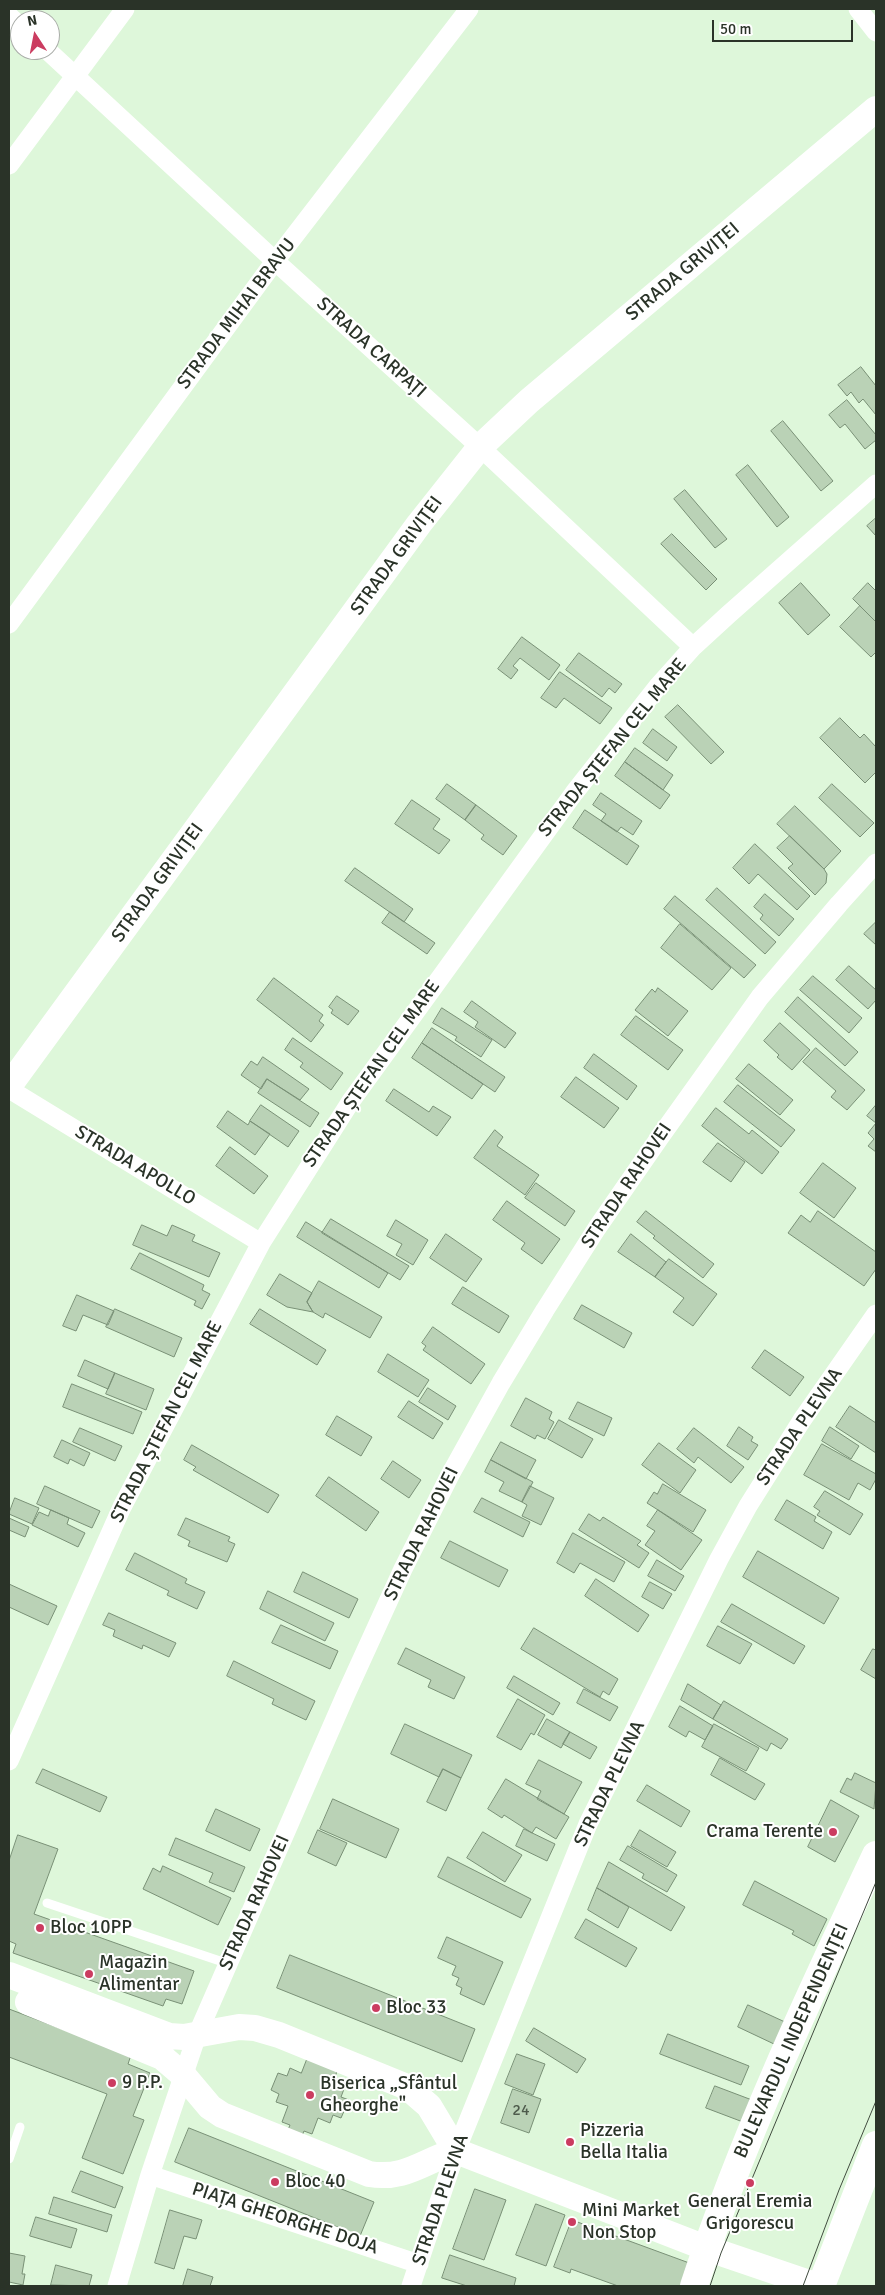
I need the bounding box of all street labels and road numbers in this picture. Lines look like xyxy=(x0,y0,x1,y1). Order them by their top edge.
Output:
street label: STRADA GRIVIȚEI xyxy=(621,218,745,326)
street label: STRADA MIHAI BRAVU xyxy=(173,234,301,394)
street label: STRADA CARPAȚI xyxy=(311,293,431,403)
street label: STRADA GRIVIȚEI xyxy=(346,492,448,620)
street label: STRADA ȘTEFAN CEL MARE xyxy=(534,654,692,842)
street label: STRADA GRIVIȚEI xyxy=(107,819,209,947)
street label: STRADA ȘTEFAN CEL MARE xyxy=(299,976,445,1172)
street label: STRADA RAHOVEI xyxy=(577,1119,677,1253)
street label: STRADA APOLLO xyxy=(70,1121,200,1211)
street label: STRADA ȘTEFAN CEL MARE xyxy=(106,1317,228,1527)
street label: STRADA PLEVNA xyxy=(752,1364,848,1490)
street label: STRADA RAHOVEI xyxy=(380,1464,464,1604)
street label: STRADA PLEVNA xyxy=(570,1717,650,1851)
street label: STRADA RAHOVEI xyxy=(215,1832,295,1974)
street label: BULEVARDUL INDEPENDENȚEI xyxy=(730,1920,854,2162)
street label: STRADA PLEVNA xyxy=(408,2132,474,2268)
street label: PIAȚA GHEORGHE DOJA xyxy=(189,2178,381,2260)

